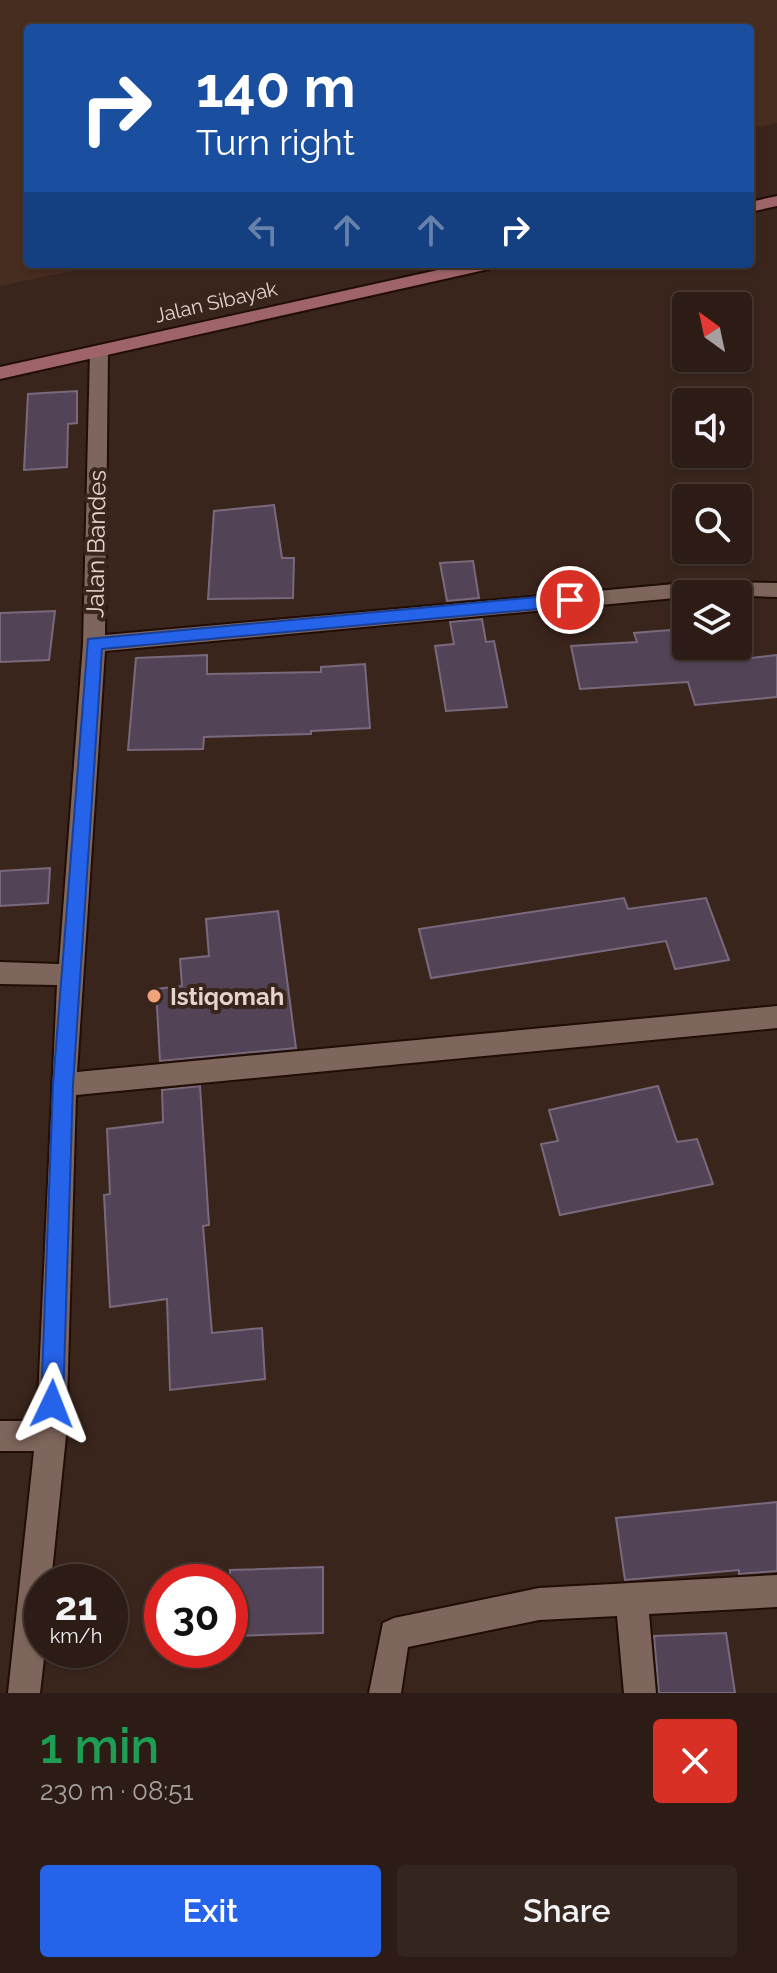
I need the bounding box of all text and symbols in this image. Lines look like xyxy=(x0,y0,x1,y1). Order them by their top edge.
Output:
text: 140 m xyxy=(196,54,356,120)
icon: right xyxy=(64,56,168,160)
text: Turn right xyxy=(196,121,355,163)
icon: left xyxy=(241,208,285,252)
icon: ahead xyxy=(325,208,369,252)
icon: ahead xyxy=(409,208,453,252)
icon: right xyxy=(493,208,537,252)
street label: Jalan Sibayak xyxy=(152,276,280,328)
north arrow xyxy=(672,292,752,372)
map controls xyxy=(672,292,752,660)
button: sound xyxy=(672,388,752,468)
street label: Jalan Bandes xyxy=(80,470,112,618)
button: search xyxy=(672,484,752,564)
pin xyxy=(536,566,604,634)
icon: arrive xyxy=(548,578,592,622)
button: layers xyxy=(672,580,752,660)
place label: Istiqomah xyxy=(170,982,284,1011)
marker: Istiqomah xyxy=(145,987,163,1005)
position arrow xyxy=(10,1362,94,1446)
speed limit sign: 30 xyxy=(144,1564,248,1668)
text: 21 xyxy=(55,1582,97,1629)
text: km/h xyxy=(50,1624,102,1648)
text: 1 min xyxy=(40,1718,159,1774)
button: close xyxy=(653,1719,737,1803)
text: 230 m · 08:51 xyxy=(40,1776,194,1806)
button: Exit xyxy=(40,1865,381,1957)
button: Share xyxy=(397,1865,737,1957)

